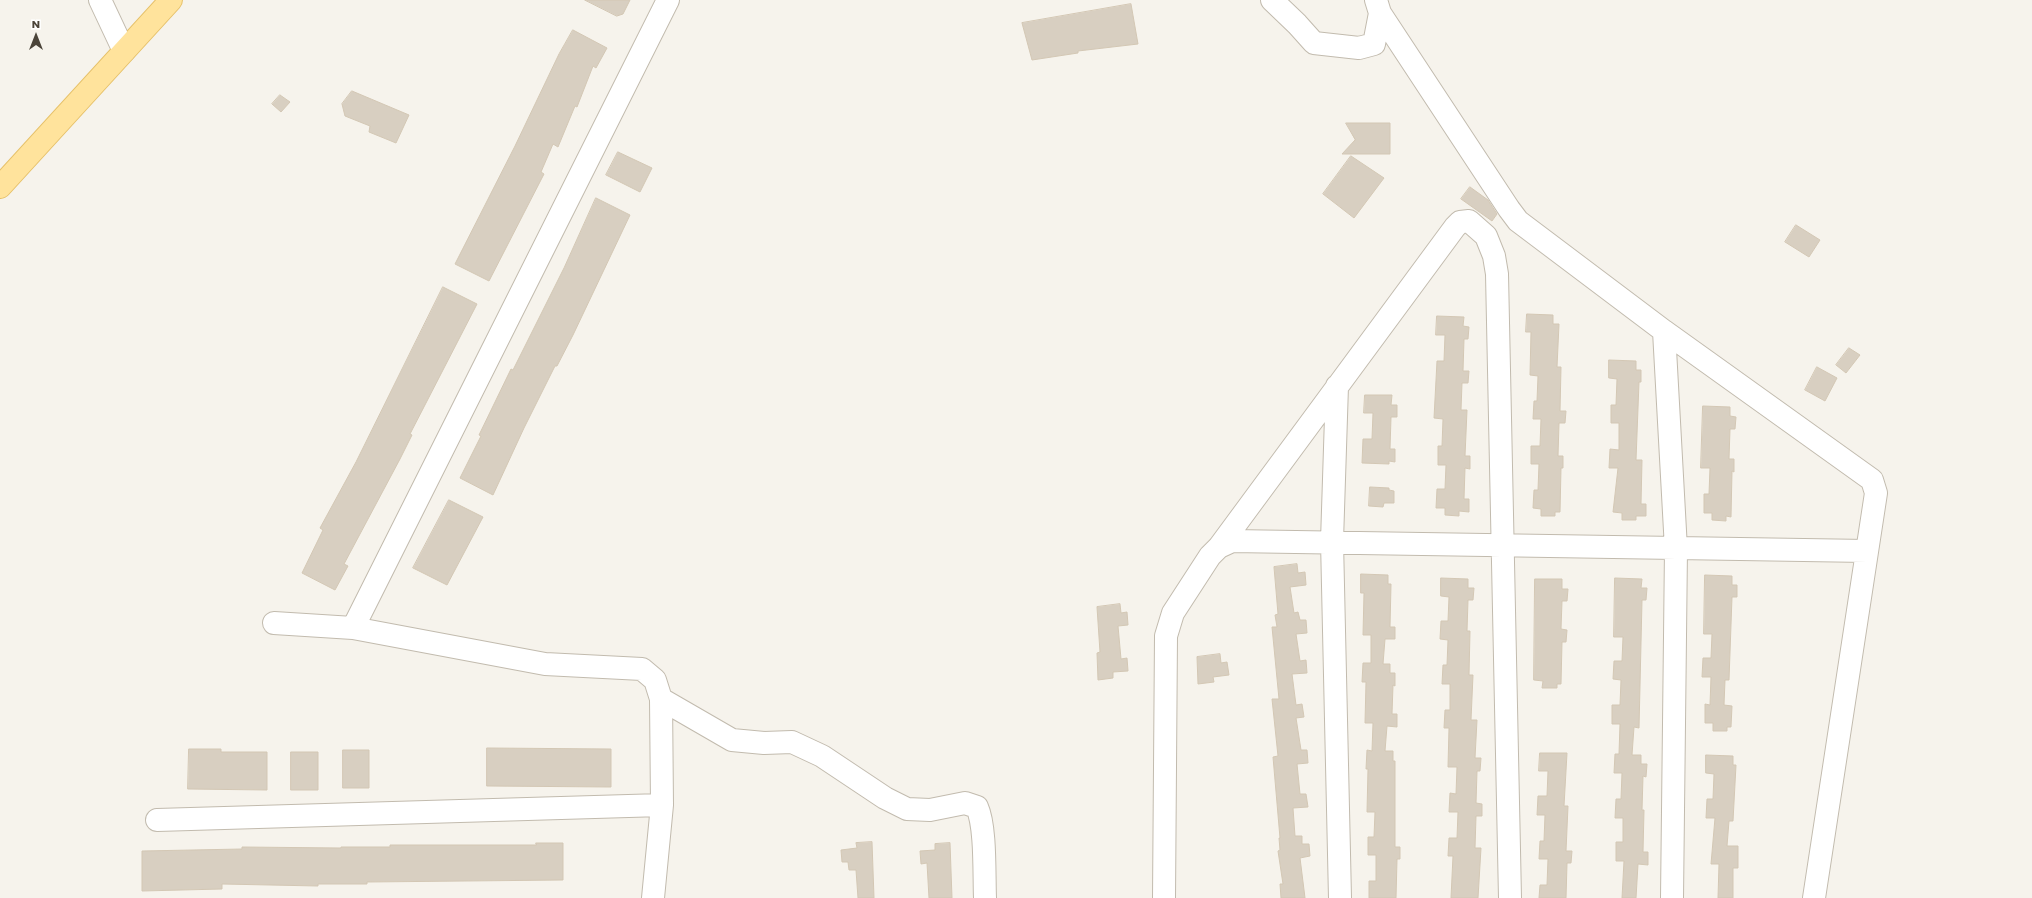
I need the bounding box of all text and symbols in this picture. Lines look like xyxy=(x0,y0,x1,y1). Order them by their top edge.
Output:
north arrow xyxy=(16,16,56,56)
text: N xyxy=(32,16,40,32)

